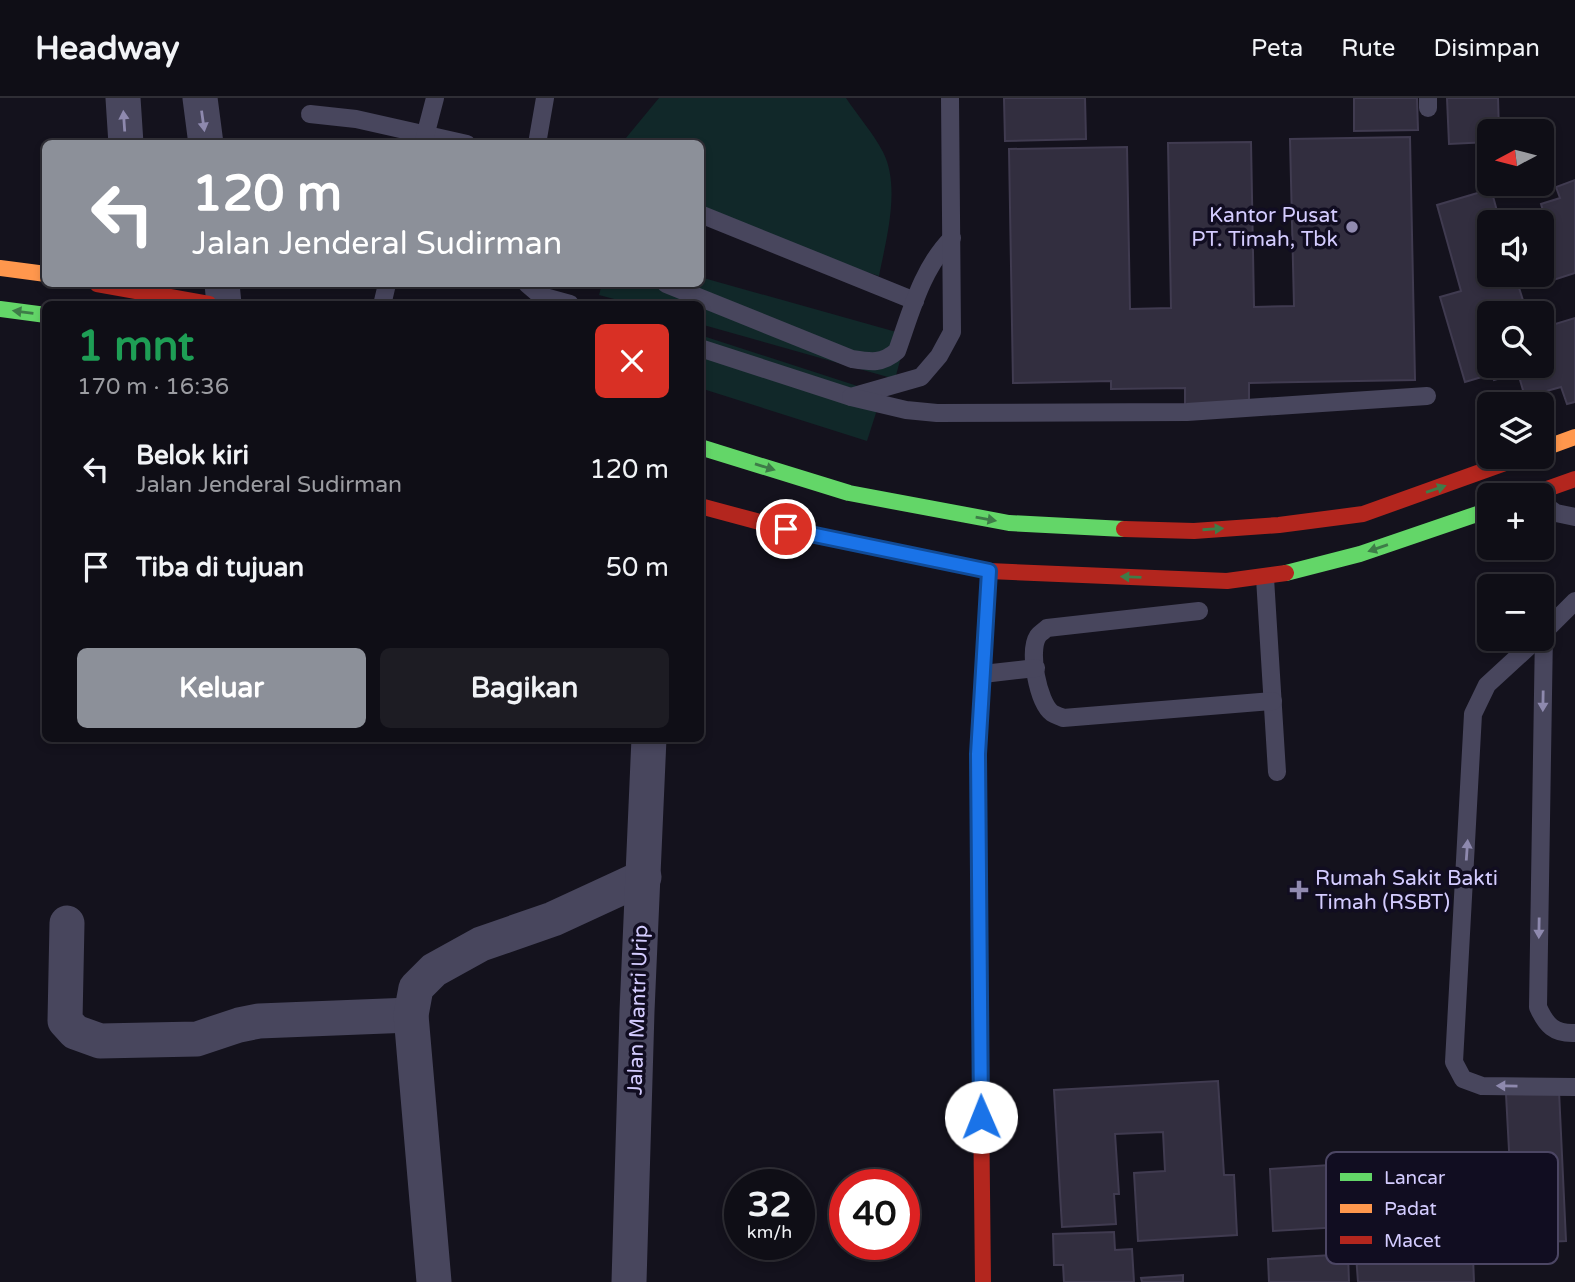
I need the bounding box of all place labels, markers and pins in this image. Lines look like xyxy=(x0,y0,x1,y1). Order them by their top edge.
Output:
place label: Kantor Pusat PT. Timah, Tbk xyxy=(1191,203,1338,252)
marker: Kantor Pusat PT. Timah, Tbk xyxy=(1344,219,1360,235)
pin xyxy=(756,499,816,559)
place label: Rumah Sakit Bakti Timah (RSBT) xyxy=(1315,866,1498,915)
marker: Rumah Sakit Bakti Timah (RSBT) xyxy=(1289,880,1309,900)

